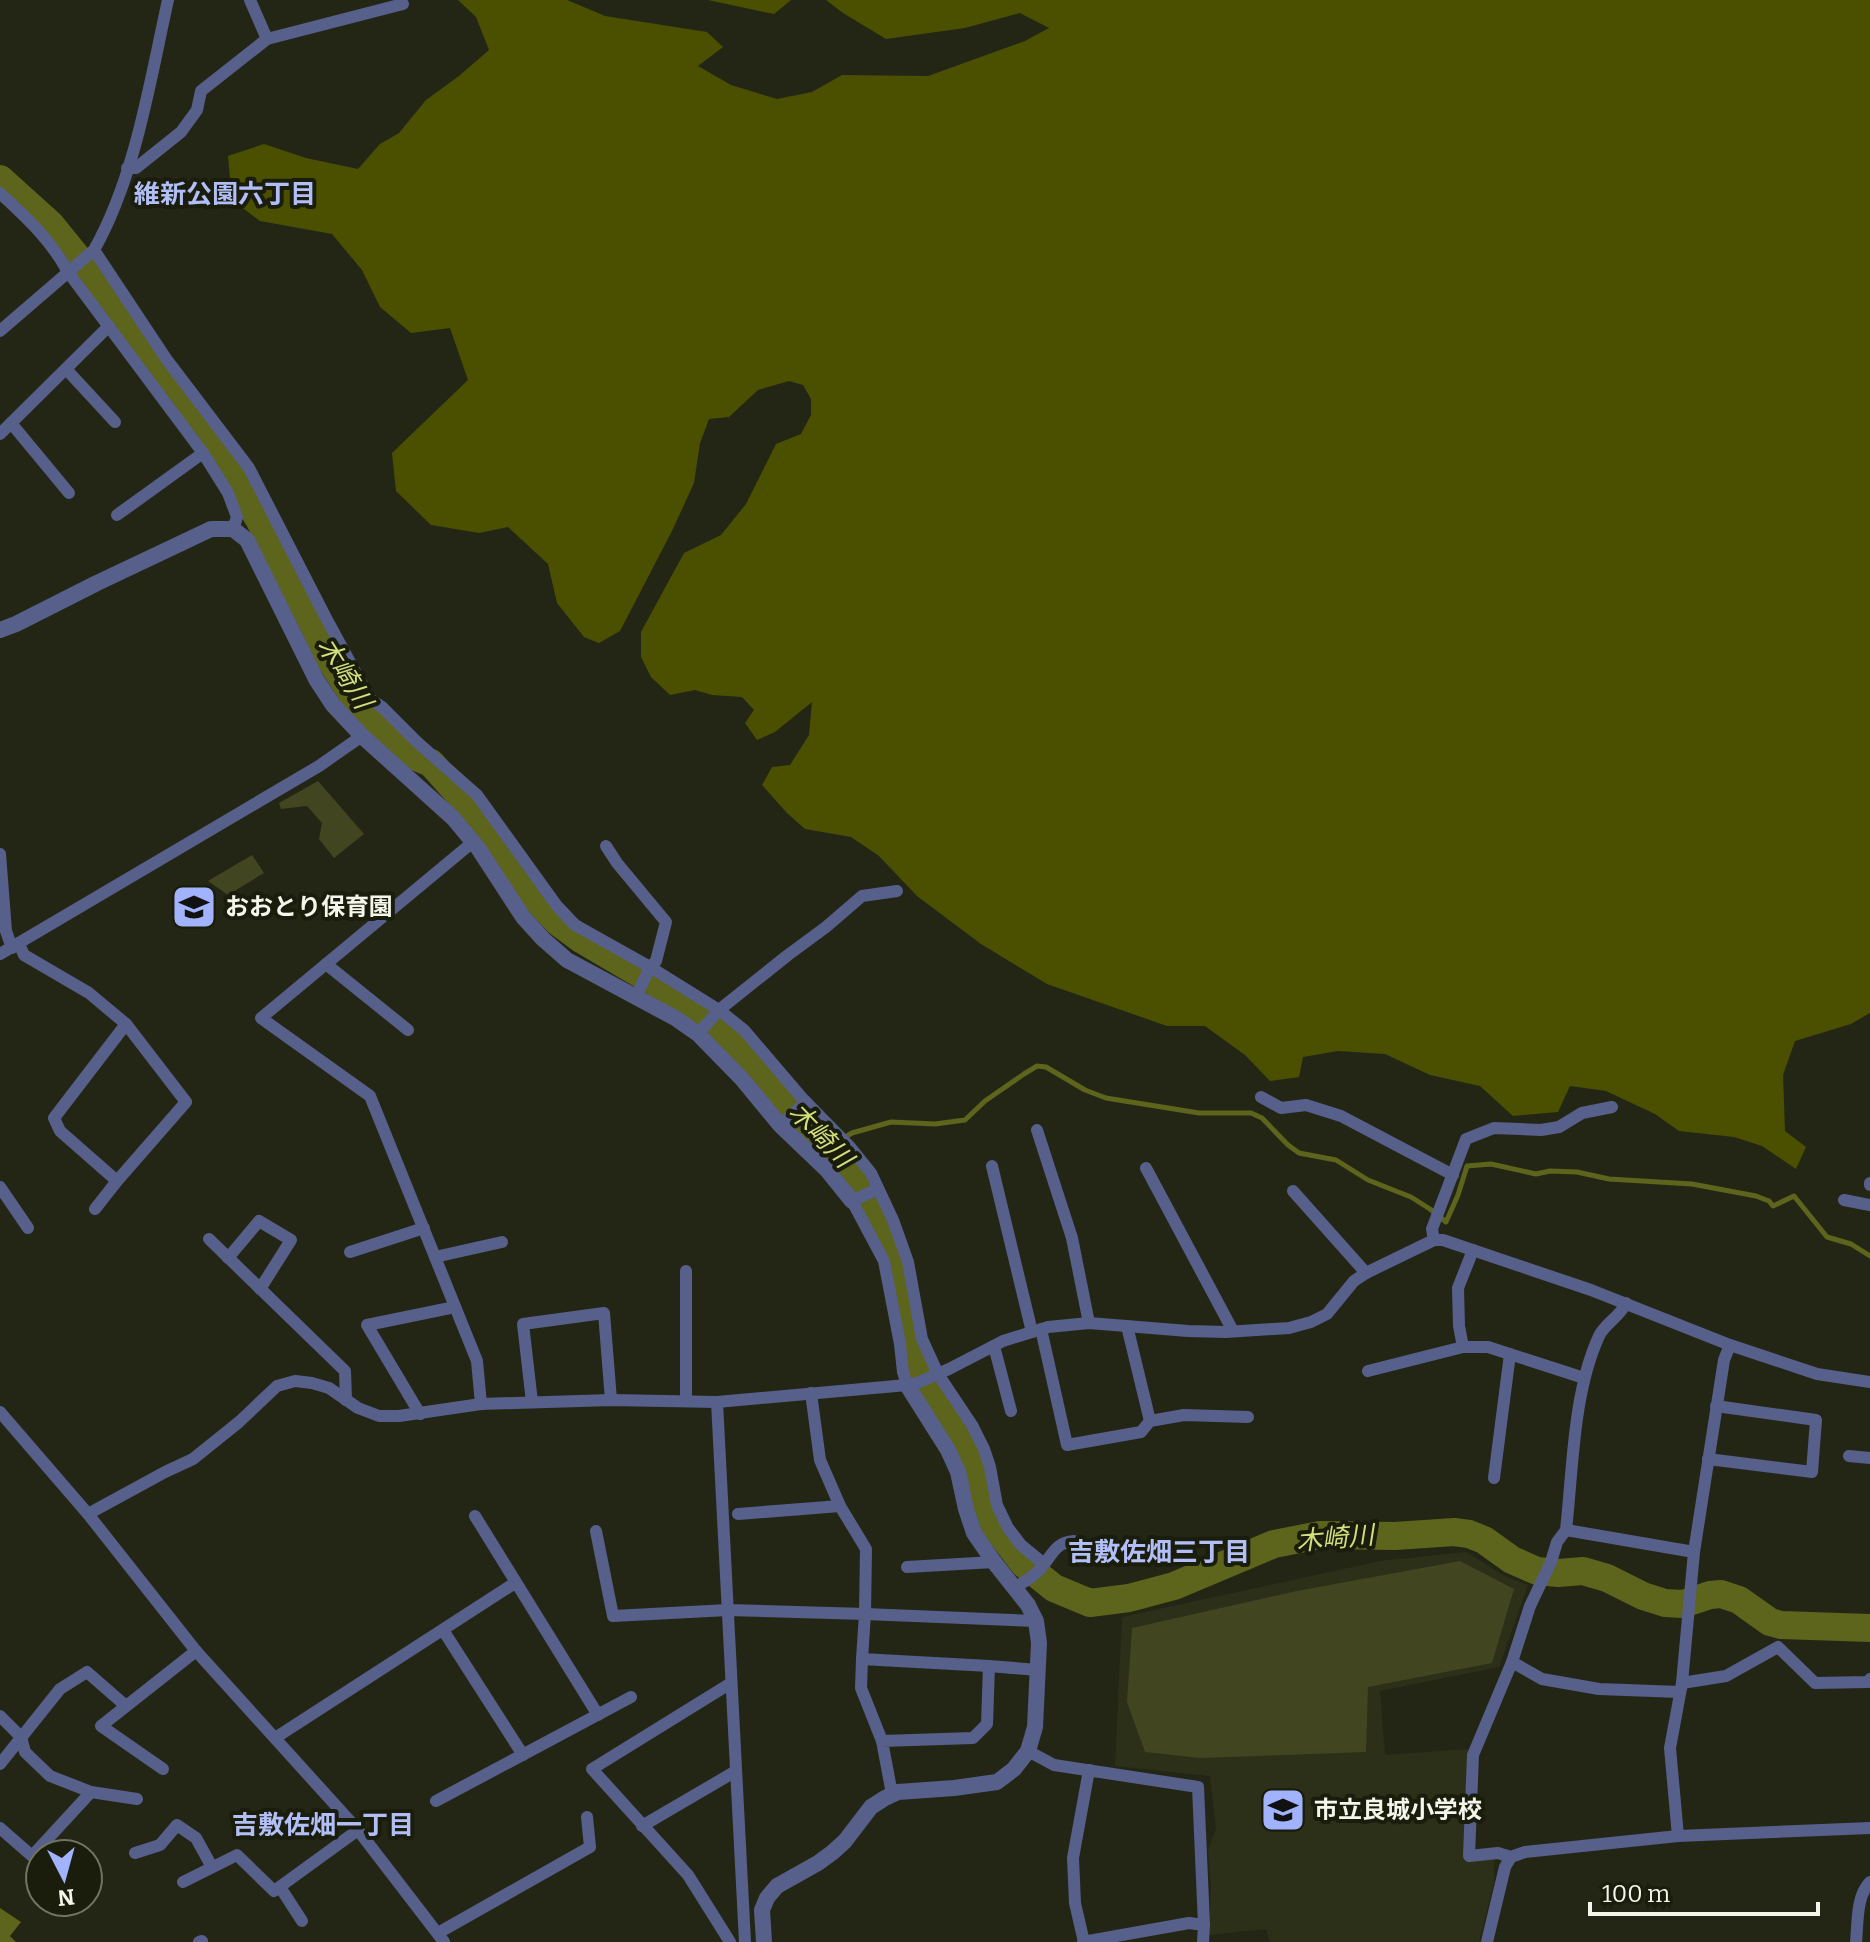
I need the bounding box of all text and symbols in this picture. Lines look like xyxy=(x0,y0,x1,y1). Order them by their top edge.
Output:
district label: 維新公園六丁目 xyxy=(134,179,316,210)
water label: 木崎川 xyxy=(311,632,380,717)
school or university icon: おおとり保育園 xyxy=(170,883,218,931)
place label: おおとり保育園 xyxy=(225,893,393,921)
water label: 木崎川 xyxy=(782,1097,861,1176)
water label: 木崎川 xyxy=(1295,1519,1378,1557)
district label: 吉敷佐畑三丁目 xyxy=(1068,1537,1250,1568)
school or university icon: 市立良城小学校 xyxy=(1259,1786,1307,1834)
place label: 市立良城小学校 xyxy=(1314,1796,1482,1824)
district label: 吉敷佐畑一丁目 xyxy=(232,1810,414,1841)
north arrow xyxy=(24,1838,104,1918)
scale bar xyxy=(1590,1866,1818,1916)
text: 100 m xyxy=(1602,1880,1670,1908)
text: N xyxy=(56,1883,76,1912)

